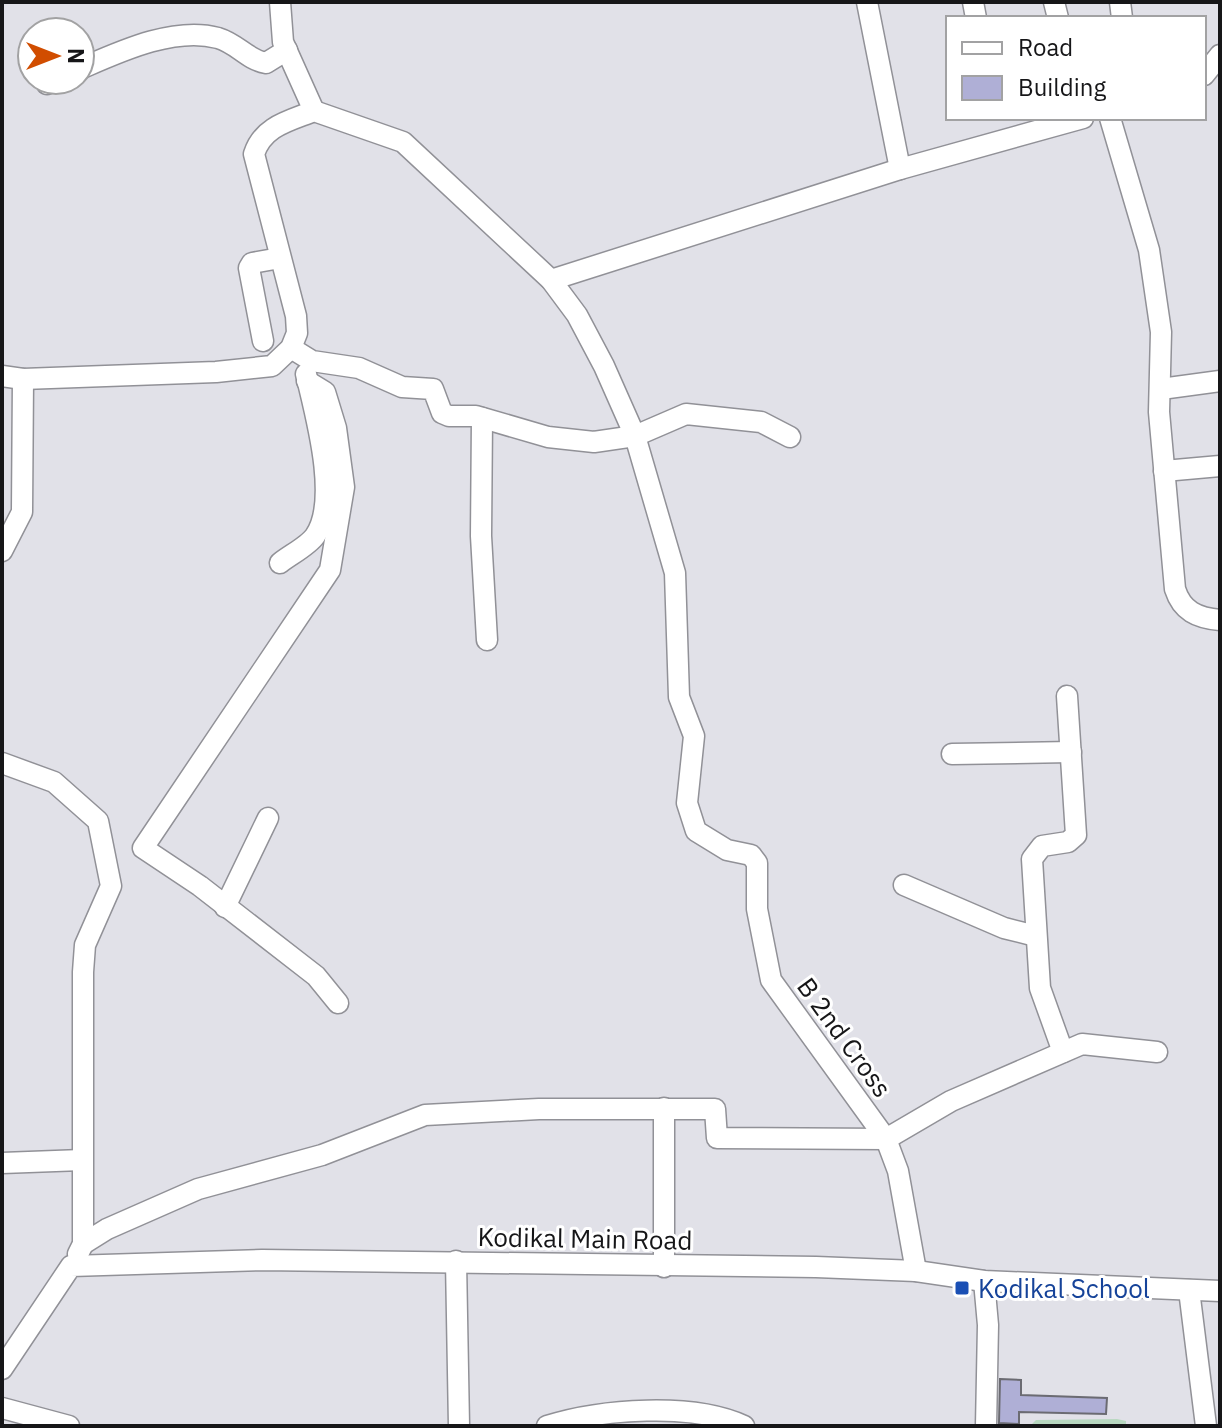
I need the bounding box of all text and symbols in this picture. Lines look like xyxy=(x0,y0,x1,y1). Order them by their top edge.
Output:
north arrow xyxy=(16,16,96,96)
legend xyxy=(946,16,1206,120)
text: Road xyxy=(1018,31,1073,63)
text: N xyxy=(62,48,91,64)
text: Building xyxy=(1018,71,1106,103)
street label: B 2nd Cross xyxy=(790,970,900,1104)
street label: Kodikal Main Road xyxy=(477,1219,693,1257)
place label: Kodikal School xyxy=(978,1271,1150,1305)
marker: Kodikal School xyxy=(953,1279,971,1297)

